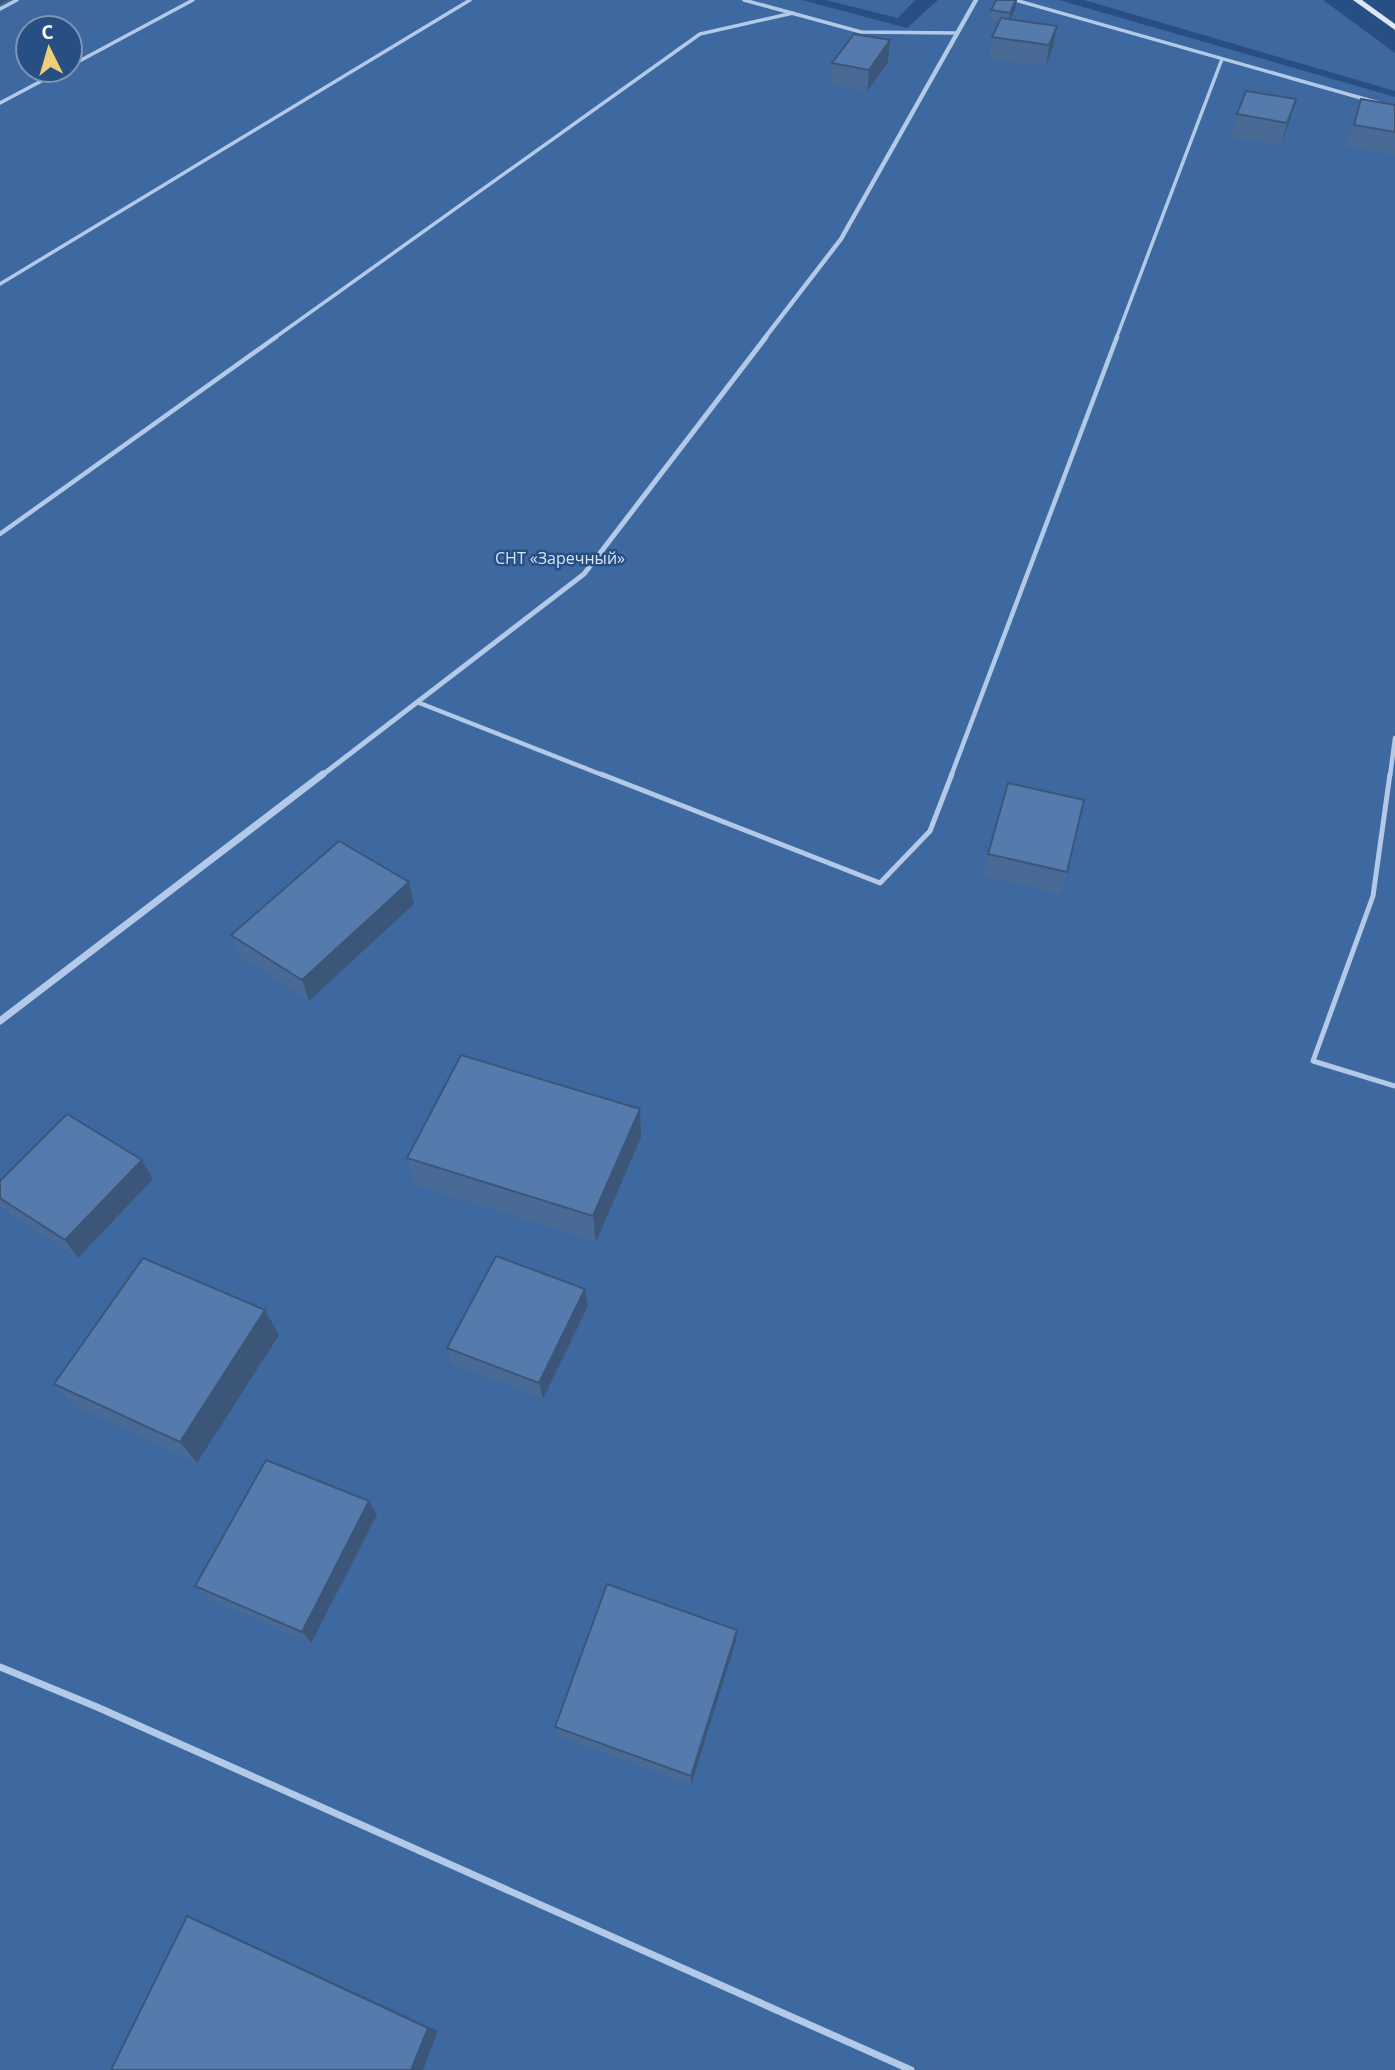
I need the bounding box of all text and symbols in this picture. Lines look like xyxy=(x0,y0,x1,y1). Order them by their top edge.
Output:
north arrow xyxy=(14,14,84,84)
text: С xyxy=(40,19,55,46)
park label: СНТ «Заречный» xyxy=(495,547,625,569)

